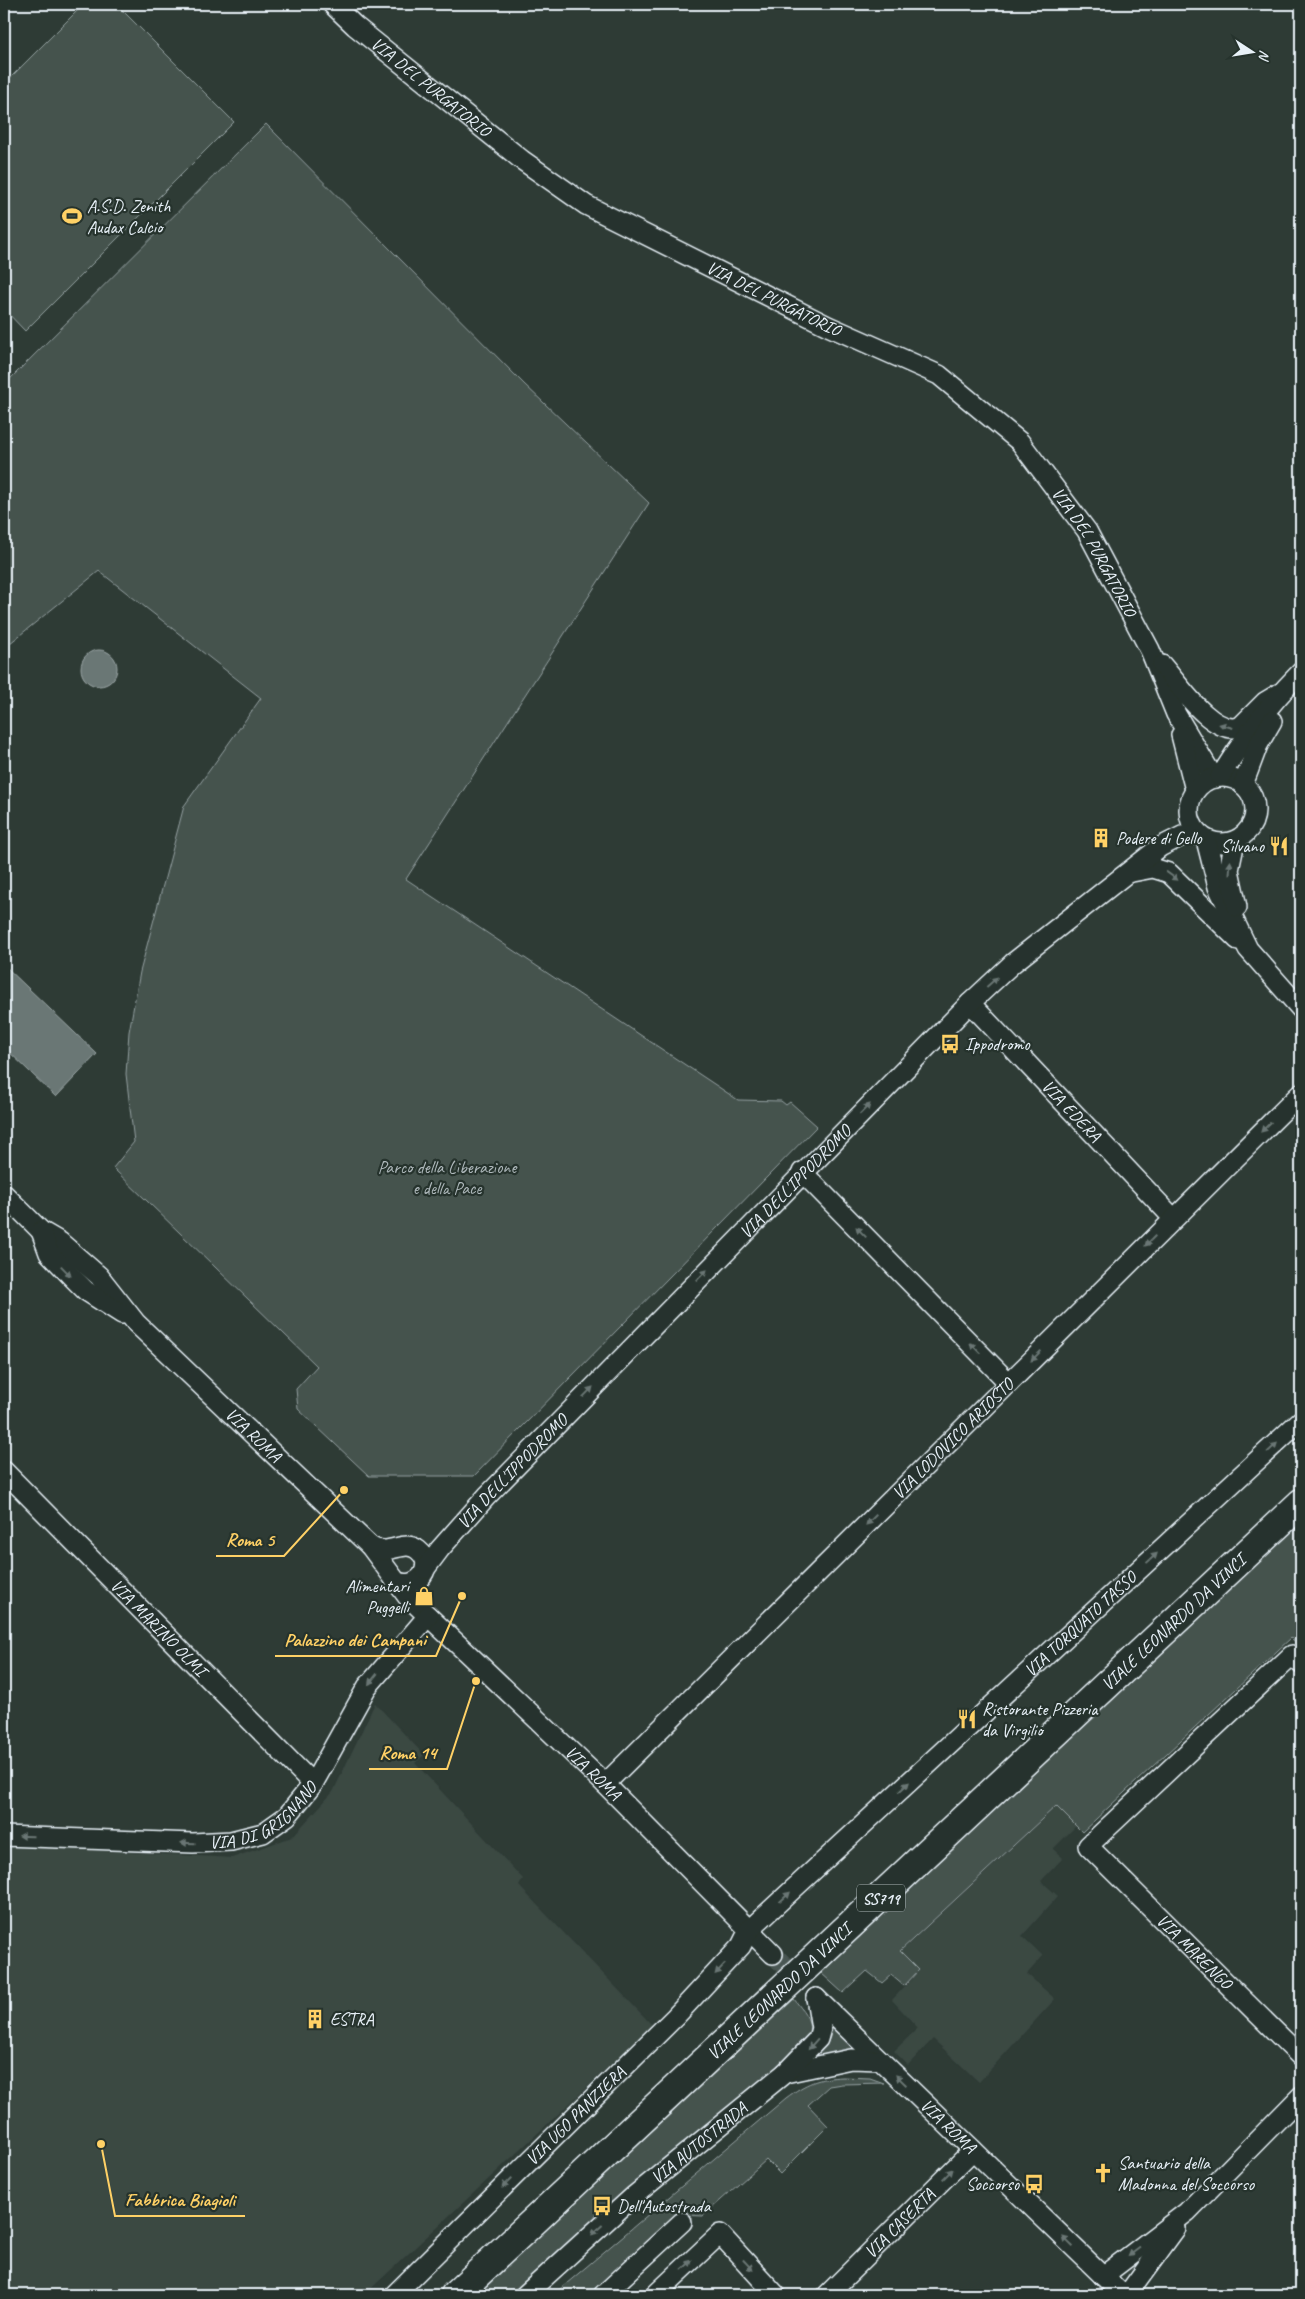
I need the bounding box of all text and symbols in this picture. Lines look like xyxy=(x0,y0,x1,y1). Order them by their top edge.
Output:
north arrow xyxy=(1228,28,1278,78)
street label: VIA DEL PURGATORIO xyxy=(367,32,497,143)
text: N xyxy=(1255,49,1273,63)
place label: A.S.D. Zenith Audax Calcio xyxy=(87,195,171,238)
sports icon: A.S.D. Zenith Audax Calcio xyxy=(61,205,83,227)
street label: VIA DEL PURGATORIO xyxy=(703,256,846,342)
street label: VIA DEL PURGATORIO xyxy=(1047,483,1142,622)
one-way arrow xyxy=(1219,722,1234,730)
building icon: Podere di Gello xyxy=(1090,827,1112,849)
place label: Podere di Gello xyxy=(1116,827,1203,849)
place label: Silvano xyxy=(1221,835,1266,857)
restaurant icon: Silvano xyxy=(1268,835,1290,857)
one-way arrow xyxy=(1226,860,1234,876)
one-way arrow xyxy=(1165,871,1179,881)
one-way arrow xyxy=(986,976,998,988)
bus stop icon: Ippodromo xyxy=(939,1033,961,1055)
place label: Ippodromo xyxy=(965,1033,1031,1055)
street label: VIA EDERA xyxy=(1037,1075,1107,1147)
one-way arrow xyxy=(858,1103,870,1115)
street label: VIA DELL'IPPODROMO xyxy=(735,1119,857,1243)
one-way arrow xyxy=(1261,1121,1273,1133)
park label: Parco della Liberazione e della Pace xyxy=(378,1156,517,1199)
one-way arrow xyxy=(855,1226,867,1238)
one-way arrow xyxy=(1145,1235,1157,1247)
one-way arrow xyxy=(60,1265,72,1277)
one-way arrow xyxy=(696,1270,708,1282)
one-way arrow xyxy=(969,1342,981,1354)
one-way arrow xyxy=(1030,1350,1042,1362)
street label: VIA LODOVICO ARIOSTO xyxy=(887,1372,1020,1504)
one-way arrow xyxy=(582,1386,594,1398)
street label: VIA ROMA xyxy=(221,1403,287,1467)
street label: VIA DELL'IPPODROMO xyxy=(452,1408,574,1533)
one-way arrow xyxy=(1265,1442,1277,1454)
one-way arrow xyxy=(865,1514,877,1526)
callout: Roma 5 xyxy=(216,1522,284,1556)
text: Roma 5 xyxy=(226,1528,276,1552)
street label: VIALE LEONARDO DA VINCI xyxy=(1097,1547,1253,1695)
one-way arrow xyxy=(1146,1552,1158,1564)
street label: VIA TORQUATO TASSO xyxy=(1019,1565,1142,1681)
street label: VIA MARINO OLMI xyxy=(106,1574,214,1683)
place label: Alimentari Puggelli xyxy=(345,1575,412,1618)
shop icon: Alimentari Puggelli xyxy=(413,1585,435,1607)
callout: Palazzino dei Campani xyxy=(275,1622,436,1656)
text: Palazzino dei Campani xyxy=(284,1628,428,1652)
one-way arrow xyxy=(368,1672,379,1685)
place label: Ristorante Pizzeria da Virgilio xyxy=(982,1698,1099,1741)
restaurant icon: Ristorante Pizzeria da Virgilio xyxy=(956,1708,978,1730)
callout: Roma 14 xyxy=(369,1735,447,1769)
text: Roma 14 xyxy=(379,1741,439,1765)
street label: VIA ROMA xyxy=(560,1741,626,1805)
street label: VIA DI GRIGNANO xyxy=(209,1776,323,1853)
one-way arrow xyxy=(898,1781,910,1793)
one-way arrow xyxy=(18,1832,34,1840)
one-way arrow xyxy=(180,1839,196,1847)
road number: SS719 xyxy=(857,1885,905,1912)
one-way arrow xyxy=(778,1891,790,1903)
street label: VIA MARENGO xyxy=(1152,1909,1238,1995)
street label: VIALE LEONARDO DA VINCI xyxy=(702,1916,859,2064)
one-way arrow xyxy=(714,1962,726,1974)
building icon: ESTRA xyxy=(304,2008,326,2030)
place label: ESTRA xyxy=(330,2008,375,2030)
one-way arrow xyxy=(807,2037,818,2050)
street label: VIA UGO PANZIERA xyxy=(521,2061,631,2170)
one-way arrow xyxy=(895,2074,907,2086)
street label: VIA ROMA xyxy=(916,2094,982,2159)
street label: VIA AUTOSTRADA xyxy=(646,2097,752,2189)
place label: Santuario della Madonna del Soccorso xyxy=(1118,2152,1256,2195)
church icon: Santuario della Madonna del Soccorso xyxy=(1092,2162,1114,2184)
one-way arrow xyxy=(941,2168,953,2180)
place label: Soccorso xyxy=(966,2173,1021,2195)
bus stop icon: Soccorso xyxy=(1023,2173,1045,2195)
one-way arrow xyxy=(501,2177,513,2189)
callout: Fabbrica Biagioli xyxy=(115,2182,245,2216)
street label: VIA CASERTA xyxy=(860,2183,940,2263)
text: Fabbrica Biagioli xyxy=(125,2188,237,2212)
bus stop icon: Dell'Autostrada xyxy=(591,2195,613,2217)
place label: Dell'Autostrada xyxy=(617,2195,712,2217)
one-way arrow xyxy=(592,2224,604,2236)
one-way arrow xyxy=(1062,2236,1074,2248)
one-way arrow xyxy=(1127,2247,1141,2257)
one-way arrow xyxy=(742,2258,753,2271)
one-way arrow xyxy=(681,2259,693,2271)

